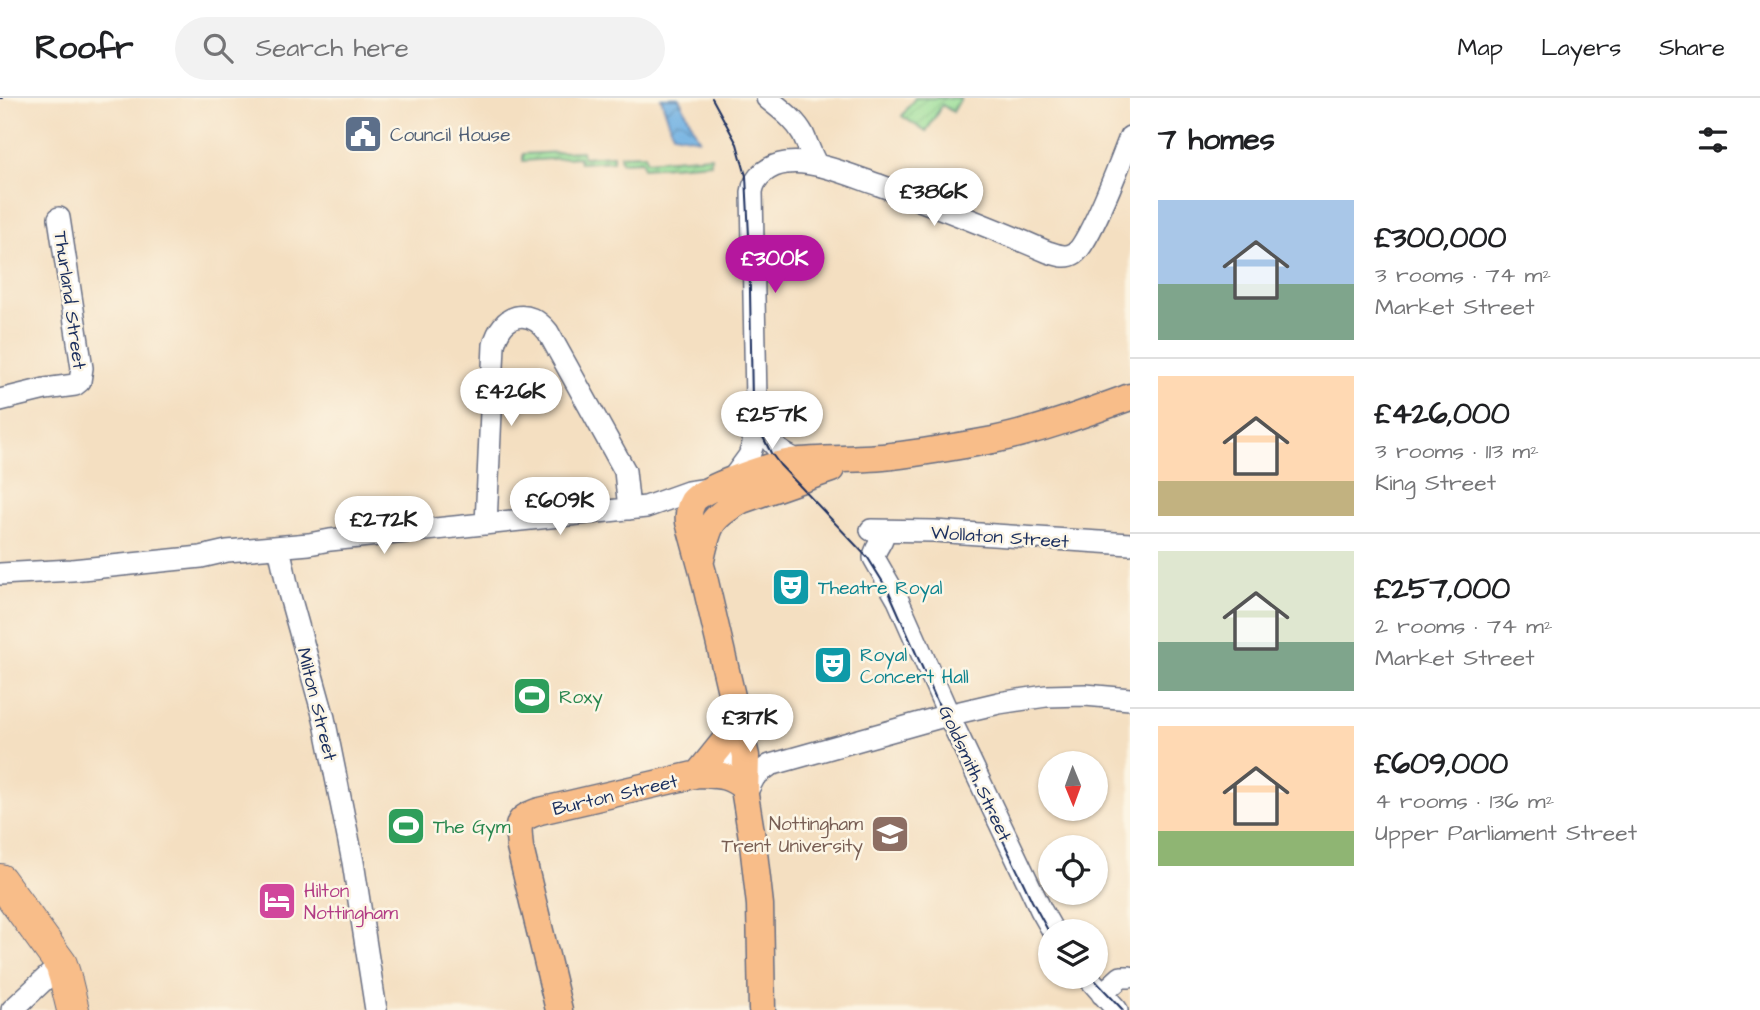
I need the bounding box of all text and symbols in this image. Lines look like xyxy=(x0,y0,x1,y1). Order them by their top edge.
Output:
search box xyxy=(175,17,665,80)
text: Roofr xyxy=(35,25,133,71)
icon: search xyxy=(199,29,237,67)
text: Search here xyxy=(255,30,409,66)
text: Map xyxy=(1458,31,1503,65)
text: Layers xyxy=(1541,31,1621,65)
text: Share xyxy=(1659,31,1725,65)
public building icon: Council House xyxy=(342,113,384,155)
text: 7 homes xyxy=(1158,119,1275,161)
icon: filters xyxy=(1694,121,1732,159)
place label: Council House xyxy=(390,122,510,149)
pin: £386K xyxy=(885,169,983,228)
text: £386K xyxy=(900,175,968,207)
text: £300,000 xyxy=(1375,217,1506,259)
icon: home xyxy=(1214,228,1298,312)
street label: Thurland Street xyxy=(46,229,93,371)
pin: £300K xyxy=(726,236,824,295)
text: £300K xyxy=(741,242,809,274)
text: 3 rooms · 74 m² xyxy=(1375,259,1551,291)
text: Market Street xyxy=(1375,291,1534,323)
pin: £426K xyxy=(462,368,560,428)
text: £426K xyxy=(476,375,546,407)
pin: £257K xyxy=(723,392,821,451)
text: £426,000 xyxy=(1375,393,1510,435)
text: £257K xyxy=(737,398,807,430)
icon: home xyxy=(1214,404,1298,488)
text: 3 rooms · 113 m² xyxy=(1375,435,1539,467)
text: King Street xyxy=(1375,467,1496,499)
pin: £609K xyxy=(511,478,609,537)
text: £609K xyxy=(526,484,594,516)
pin: £272K xyxy=(335,496,433,556)
text: £272K xyxy=(351,503,417,535)
street label: Wollaton Street xyxy=(930,519,1070,556)
theatre icon: Theatre Royal xyxy=(770,566,812,608)
text: £257,000 xyxy=(1375,568,1510,610)
place label: Theatre Royal xyxy=(818,575,943,603)
icon: home xyxy=(1214,579,1298,663)
text: 2 rooms · 74 m² xyxy=(1375,610,1553,642)
place label: Royal Concert Hall xyxy=(860,642,969,691)
text: Market Street xyxy=(1375,642,1534,674)
theatre icon: Royal Concert Hall xyxy=(812,644,854,686)
street label: Milton Street xyxy=(289,645,344,764)
sports icon: Roxy xyxy=(511,675,553,717)
place label: Roxy xyxy=(559,684,603,712)
pin: £317K xyxy=(701,694,799,754)
text: £317K xyxy=(722,701,778,733)
street label: Goldsmith Street xyxy=(931,701,1018,846)
text: £609,000 xyxy=(1375,743,1508,785)
north arrow xyxy=(1038,751,1108,821)
map controls xyxy=(1038,751,1108,989)
icon: home xyxy=(1214,754,1298,838)
street label: Burton Street xyxy=(550,768,681,823)
text: 4 rooms · 136 m² xyxy=(1375,785,1554,817)
sports icon: The Gym xyxy=(385,805,427,847)
place label: Nottingham Trent University xyxy=(721,811,864,861)
school or university icon: Nottingham Trent University xyxy=(869,813,911,855)
place label: The Gym xyxy=(433,814,511,842)
text: Upper Parliament Street xyxy=(1375,817,1637,849)
button: locate xyxy=(1038,835,1108,905)
place label: Hilton Nottingham xyxy=(304,878,398,928)
hotel icon: Hilton Nottingham xyxy=(256,880,298,922)
button: layers xyxy=(1038,919,1108,989)

